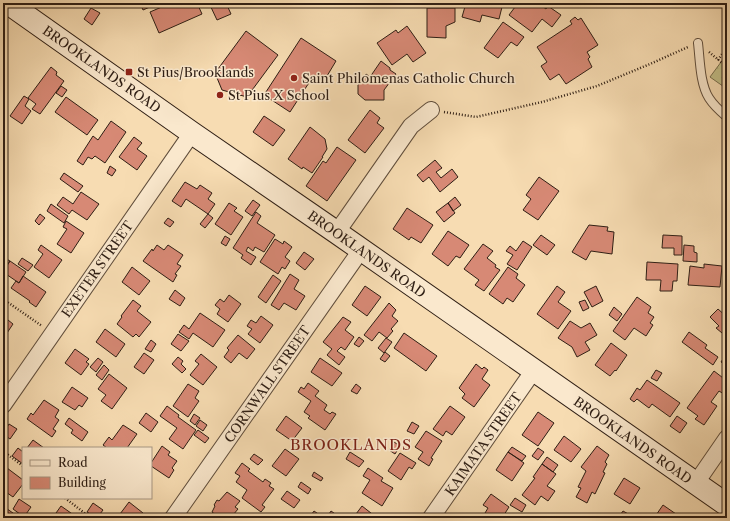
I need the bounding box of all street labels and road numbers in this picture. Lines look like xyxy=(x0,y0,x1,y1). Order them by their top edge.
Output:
street label: BROOKLANDS ROAD xyxy=(40,22,164,116)
street label: BROOKLANDS ROAD xyxy=(305,207,429,301)
street label: EXETER STREET xyxy=(58,218,136,320)
street label: CORNWALL STREET xyxy=(221,322,313,445)
street label: KAIMATA STREET xyxy=(441,389,525,499)
street label: BROOKLANDS ROAD xyxy=(571,393,695,487)

